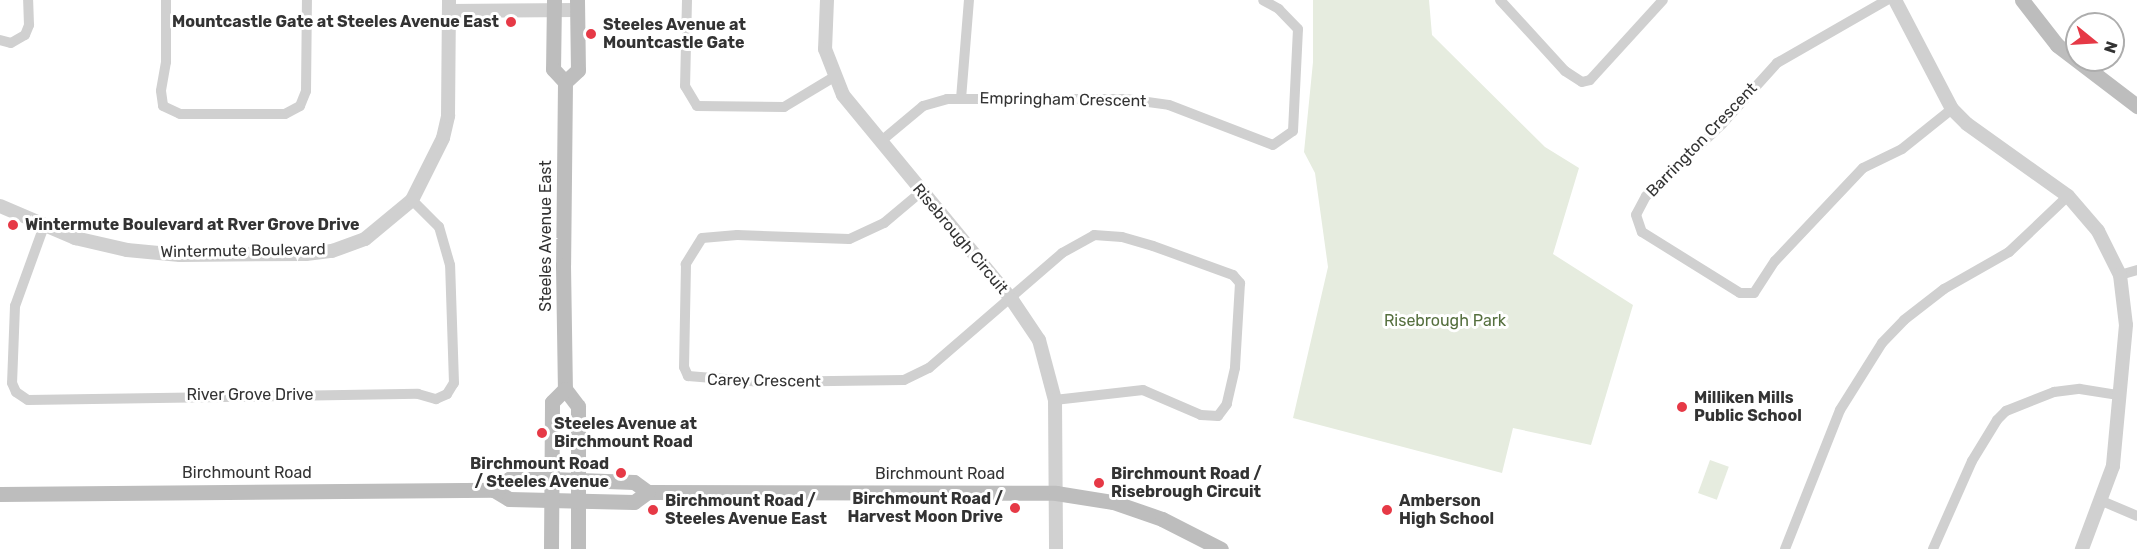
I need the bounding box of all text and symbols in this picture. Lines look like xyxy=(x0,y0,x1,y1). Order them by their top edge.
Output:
place label: Mountcastle Gate at Steeles Avenue East xyxy=(171,12,499,32)
north arrow xyxy=(2065,12,2125,72)
marker: Mountcastle Gate at Steeles Avenue East xyxy=(504,15,518,29)
place label: Steeles Avenue at Mountcastle Gate xyxy=(603,15,746,53)
marker: Steeles Avenue at Mountcastle Gate xyxy=(584,27,598,41)
text: N xyxy=(2100,39,2122,56)
street label: Barrington Crescent xyxy=(1643,79,1761,201)
street label: Empringham Crescent xyxy=(979,89,1147,111)
street label: Steeles Avenue East xyxy=(536,160,556,312)
street label: Risebrough Circuit xyxy=(908,180,1012,298)
place label: Wintermute Boulevard at Rver Grove Drive xyxy=(25,215,360,235)
marker: Wintermute Boulevard at Rver Grove Drive xyxy=(6,218,20,232)
street label: Wintermute Boulevard xyxy=(160,240,326,262)
park label: Risebrough Park xyxy=(1384,311,1506,331)
street label: Carey Crescent xyxy=(707,370,821,392)
street label: River Grove Drive xyxy=(186,385,314,405)
place label: Milliken Mills Public School xyxy=(1694,388,1802,426)
marker: Milliken Mills Public School xyxy=(1675,400,1689,414)
place label: Steeles Avenue at Birchmount Road xyxy=(554,414,697,452)
marker: Steeles Avenue at Birchmount Road xyxy=(535,426,549,440)
place label: Birchmount Road / Steeles Avenue xyxy=(470,454,609,492)
street label: Birchmount Road xyxy=(182,463,312,483)
street label: Birchmount Road xyxy=(875,464,1005,484)
place label: Birchmount Road / Risebrough Circuit xyxy=(1111,464,1262,502)
marker: Birchmount Road / Steeles Avenue xyxy=(614,466,628,480)
marker: Birchmount Road / Risebrough Circuit xyxy=(1092,476,1106,490)
place label: Birchmount Road / Harvest Moon Drive xyxy=(847,489,1003,527)
place label: Birchmount Road / Steeles Avenue East xyxy=(665,491,827,529)
place label: Amberson High School xyxy=(1399,491,1494,529)
marker: Birchmount Road / Harvest Moon Drive xyxy=(1008,501,1022,515)
marker: Birchmount Road / Steeles Avenue East xyxy=(646,503,660,517)
marker: Amberson High School xyxy=(1380,503,1394,517)

